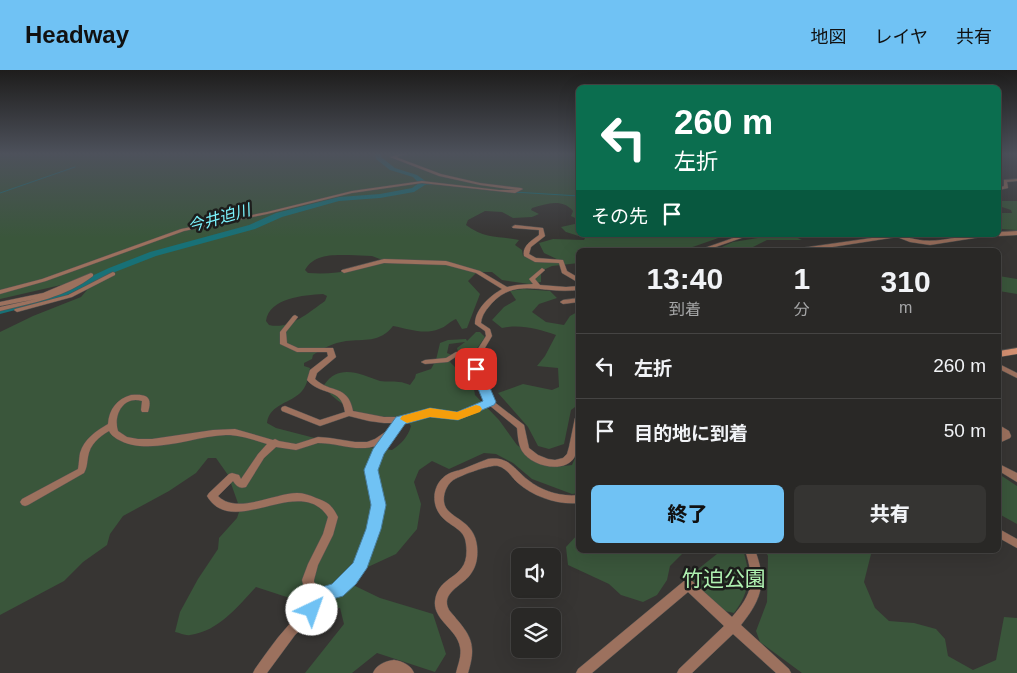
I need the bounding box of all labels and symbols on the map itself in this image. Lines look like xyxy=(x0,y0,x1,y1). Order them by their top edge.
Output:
water label: 今井迫川 xyxy=(186,200,254,235)
pin xyxy=(455,348,497,390)
park label: 竹迫公園 xyxy=(682,567,766,590)
position arrow xyxy=(285,583,337,635)

